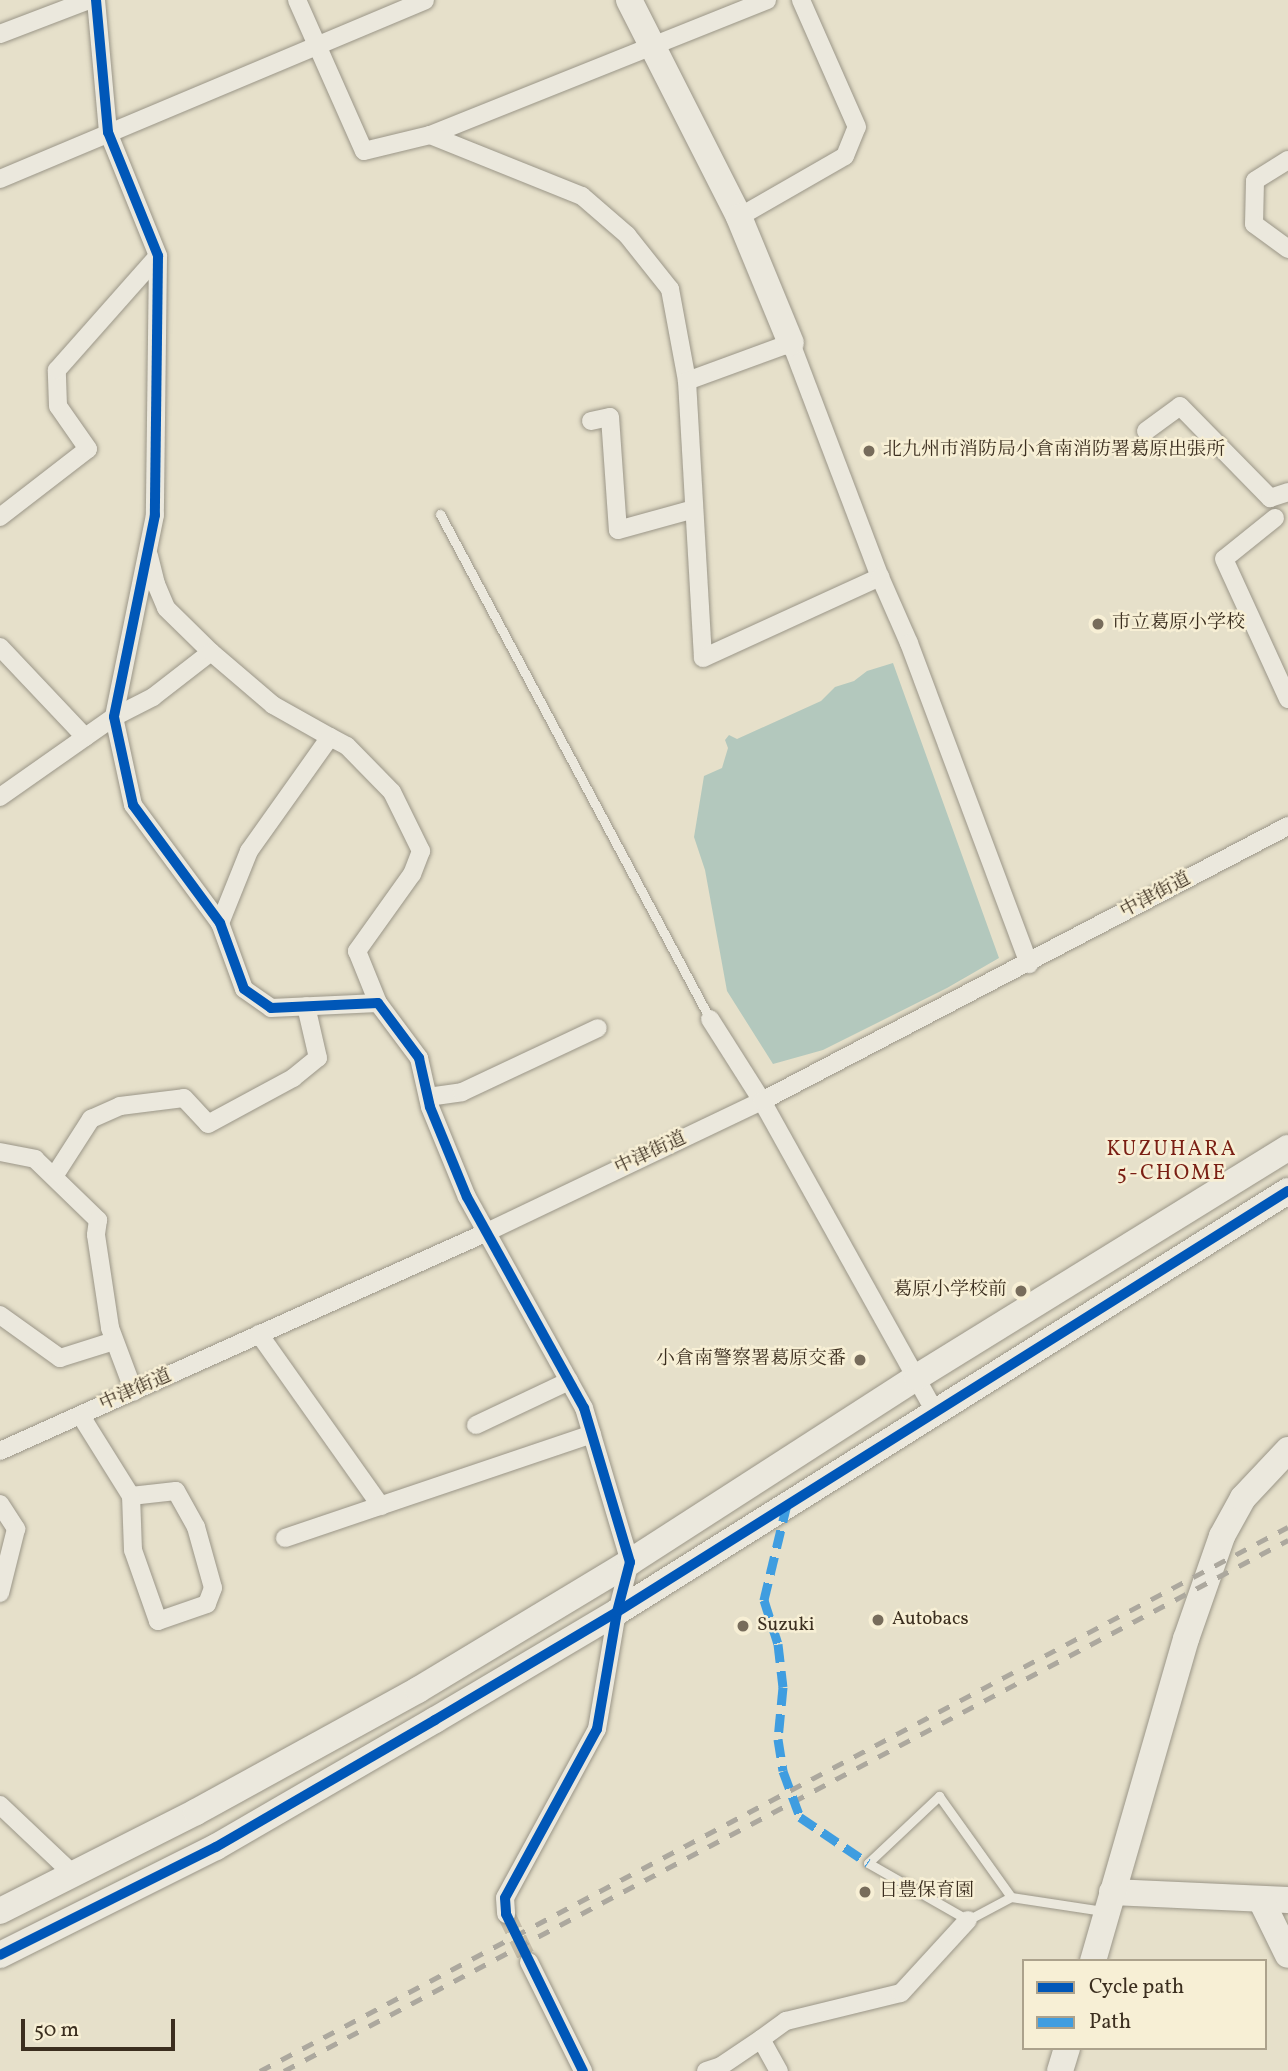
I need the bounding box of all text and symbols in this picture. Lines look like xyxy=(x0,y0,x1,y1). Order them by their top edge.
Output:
place label: 北九州市消防局小倉南消防署葛原出張所 xyxy=(883,440,1225,462)
marker: 北九州市消防局小倉南消防署葛原出張所 xyxy=(861,443,877,459)
place label: 市立葛原小学校 xyxy=(1112,613,1245,635)
marker: 市立葛原小学校 xyxy=(1090,616,1106,632)
street label: 中津街道 xyxy=(1117,868,1195,924)
street label: 中津街道 xyxy=(612,1128,690,1180)
district label: KUZUHARA 5-CHOME xyxy=(1108,1137,1236,1187)
place label: 葛原小学校前 xyxy=(893,1280,1007,1302)
marker: 葛原小学校前 xyxy=(1013,1283,1029,1299)
place label: 小倉南警察署葛原交番 xyxy=(656,1349,846,1371)
marker: 小倉南警察署葛原交番 xyxy=(852,1352,868,1368)
street label: 中津街道 xyxy=(97,1365,175,1417)
place label: Autobacs xyxy=(892,1609,969,1631)
marker: Autobacs xyxy=(870,1612,886,1628)
place label: Suzuki xyxy=(757,1615,815,1637)
marker: Suzuki xyxy=(735,1618,751,1634)
place label: 日豊保育園 xyxy=(879,1881,974,1903)
marker: 日豊保育園 xyxy=(857,1884,873,1900)
legend xyxy=(1022,1959,1267,2050)
text: Cycle path xyxy=(1089,1973,1184,2002)
scale bar xyxy=(24,2004,178,2048)
text: Path xyxy=(1089,2008,1131,2037)
text: 50 m xyxy=(34,2016,79,2045)

